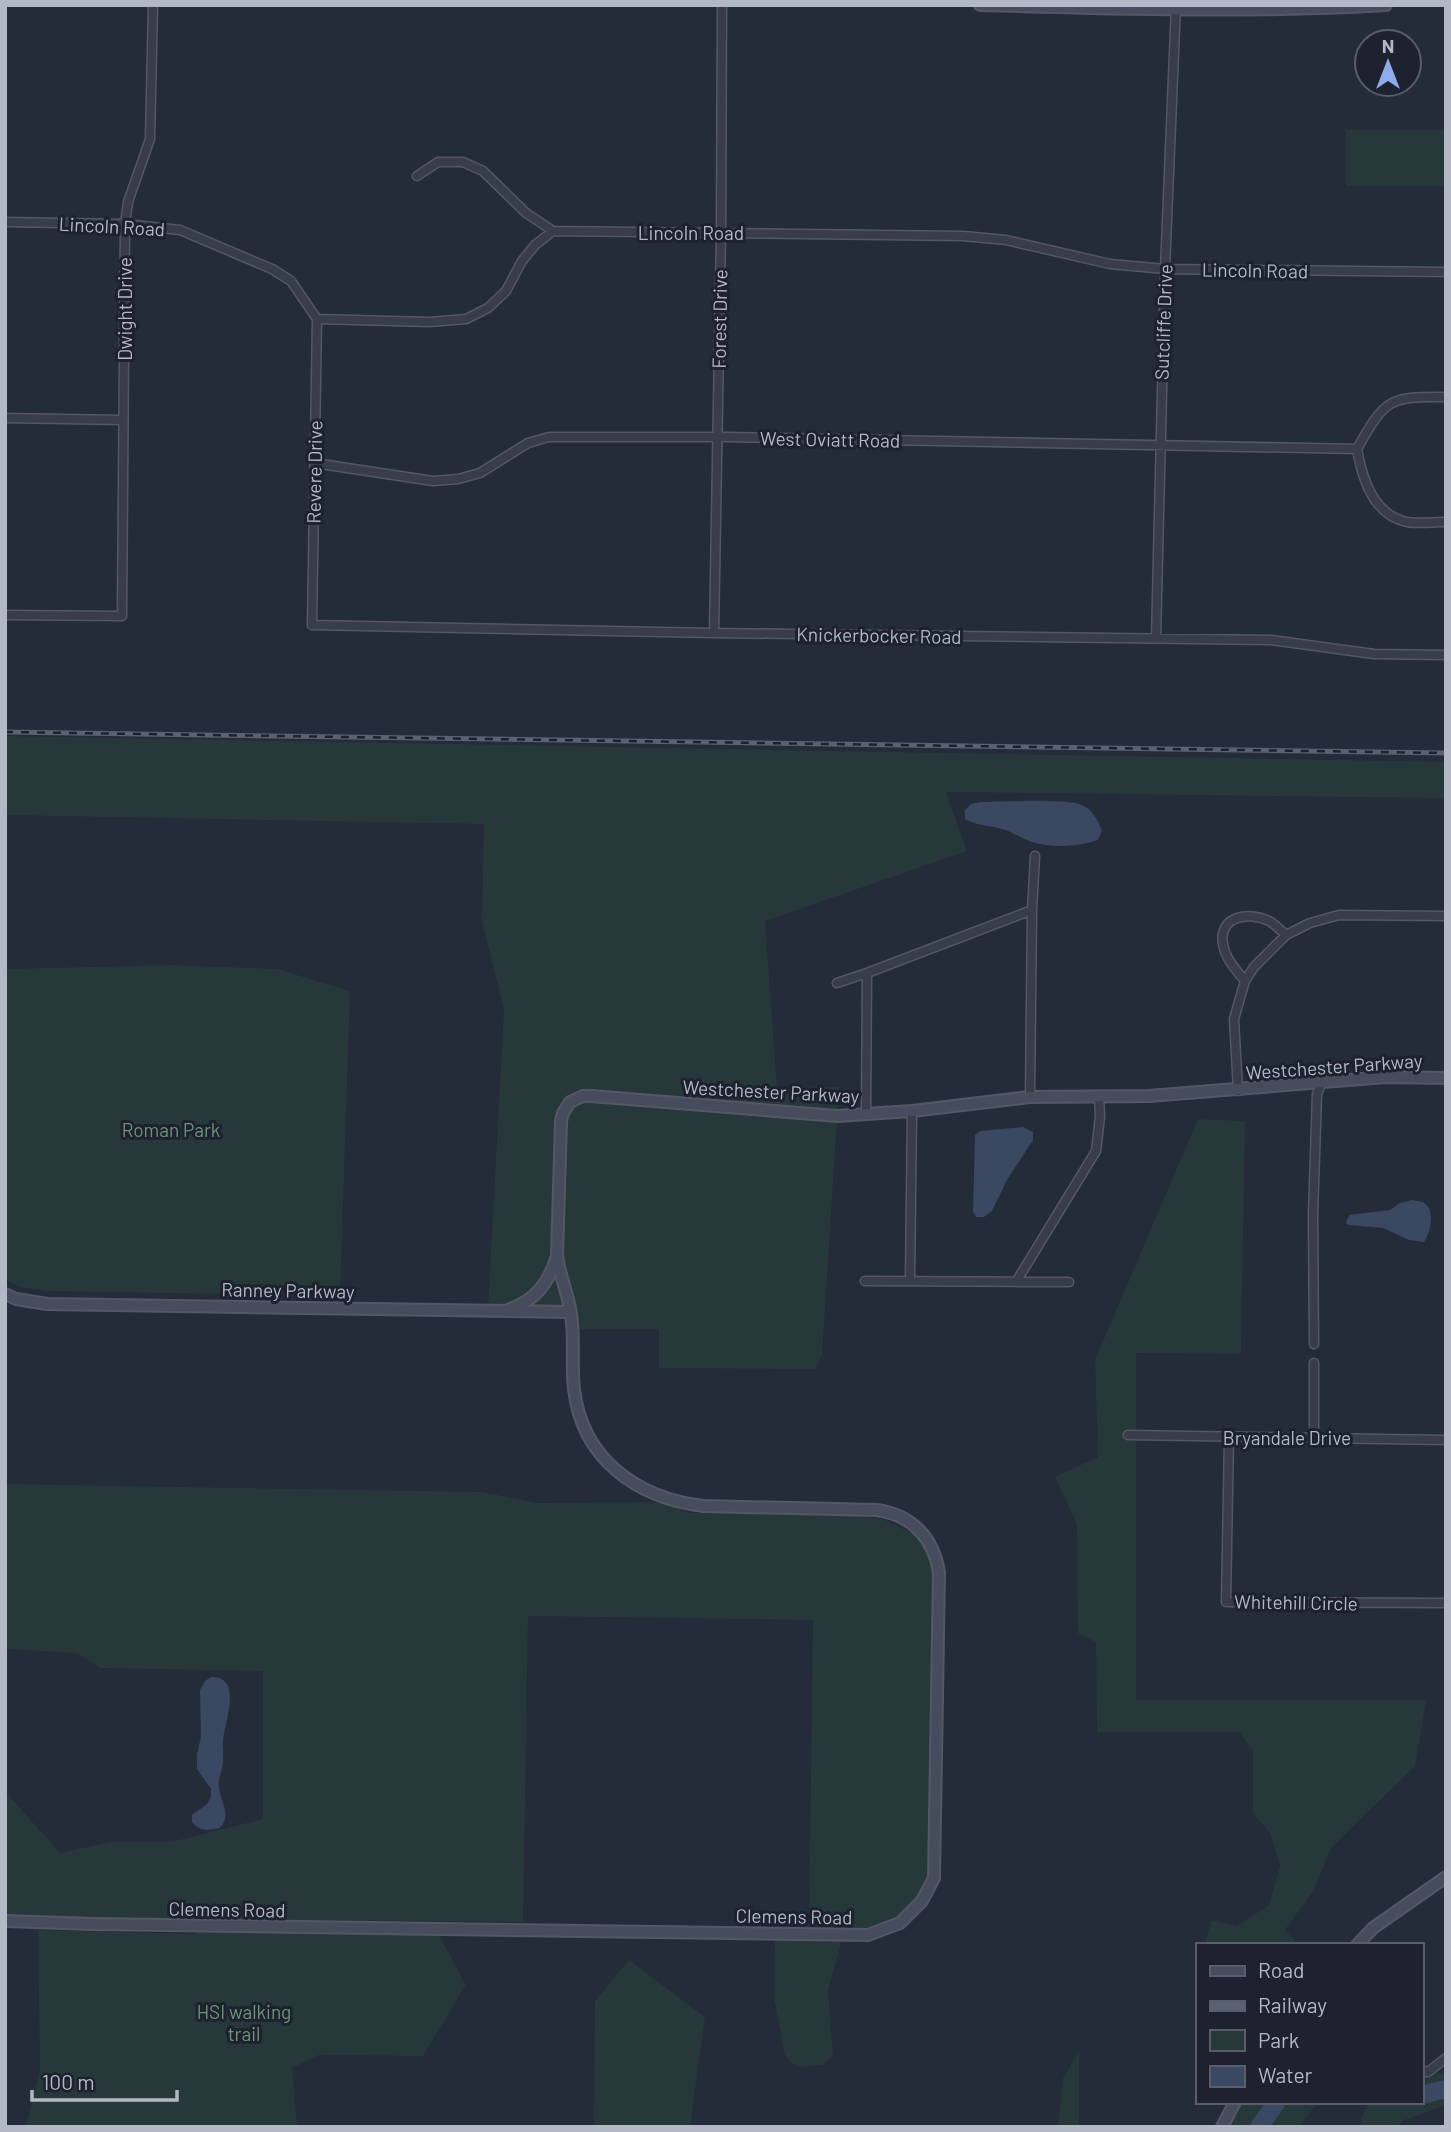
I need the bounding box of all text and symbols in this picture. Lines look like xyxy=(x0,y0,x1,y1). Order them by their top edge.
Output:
north arrow xyxy=(1353,28,1423,98)
text: N xyxy=(1382,34,1394,57)
street label: Lincoln Road xyxy=(58,212,166,240)
street label: Lincoln Road xyxy=(638,221,744,244)
street label: Dwight Drive xyxy=(113,257,136,361)
street label: Lincoln Road xyxy=(1202,258,1308,282)
street label: Sutcliffe Drive xyxy=(1149,264,1177,380)
street label: Forest Drive xyxy=(707,269,731,369)
street label: Revere Drive xyxy=(302,420,326,524)
street label: West Oviatt Road xyxy=(760,426,900,452)
street label: Knickerbocker Road xyxy=(796,622,962,648)
street label: Westchester Parkway xyxy=(1245,1048,1423,1084)
street label: Westchester Parkway xyxy=(682,1075,860,1107)
park label: Roman Park xyxy=(122,1118,220,1141)
street label: Ranney Parkway xyxy=(221,1277,355,1303)
street label: Bryandale Drive xyxy=(1223,1426,1351,1449)
street label: Whitehill Circle xyxy=(1234,1589,1358,1615)
street label: Clemens Road xyxy=(168,1896,286,1922)
street label: Clemens Road xyxy=(735,1903,853,1929)
legend xyxy=(1196,1943,1423,2104)
text: Road xyxy=(1258,1957,1304,1982)
text: Railway xyxy=(1258,1992,1327,2017)
park label: HSI walking trail xyxy=(197,2000,291,2045)
text: Park xyxy=(1258,2027,1299,2052)
scale bar xyxy=(32,2058,177,2102)
text: Water xyxy=(1258,2062,1313,2087)
text: 100 m xyxy=(42,2069,95,2094)

